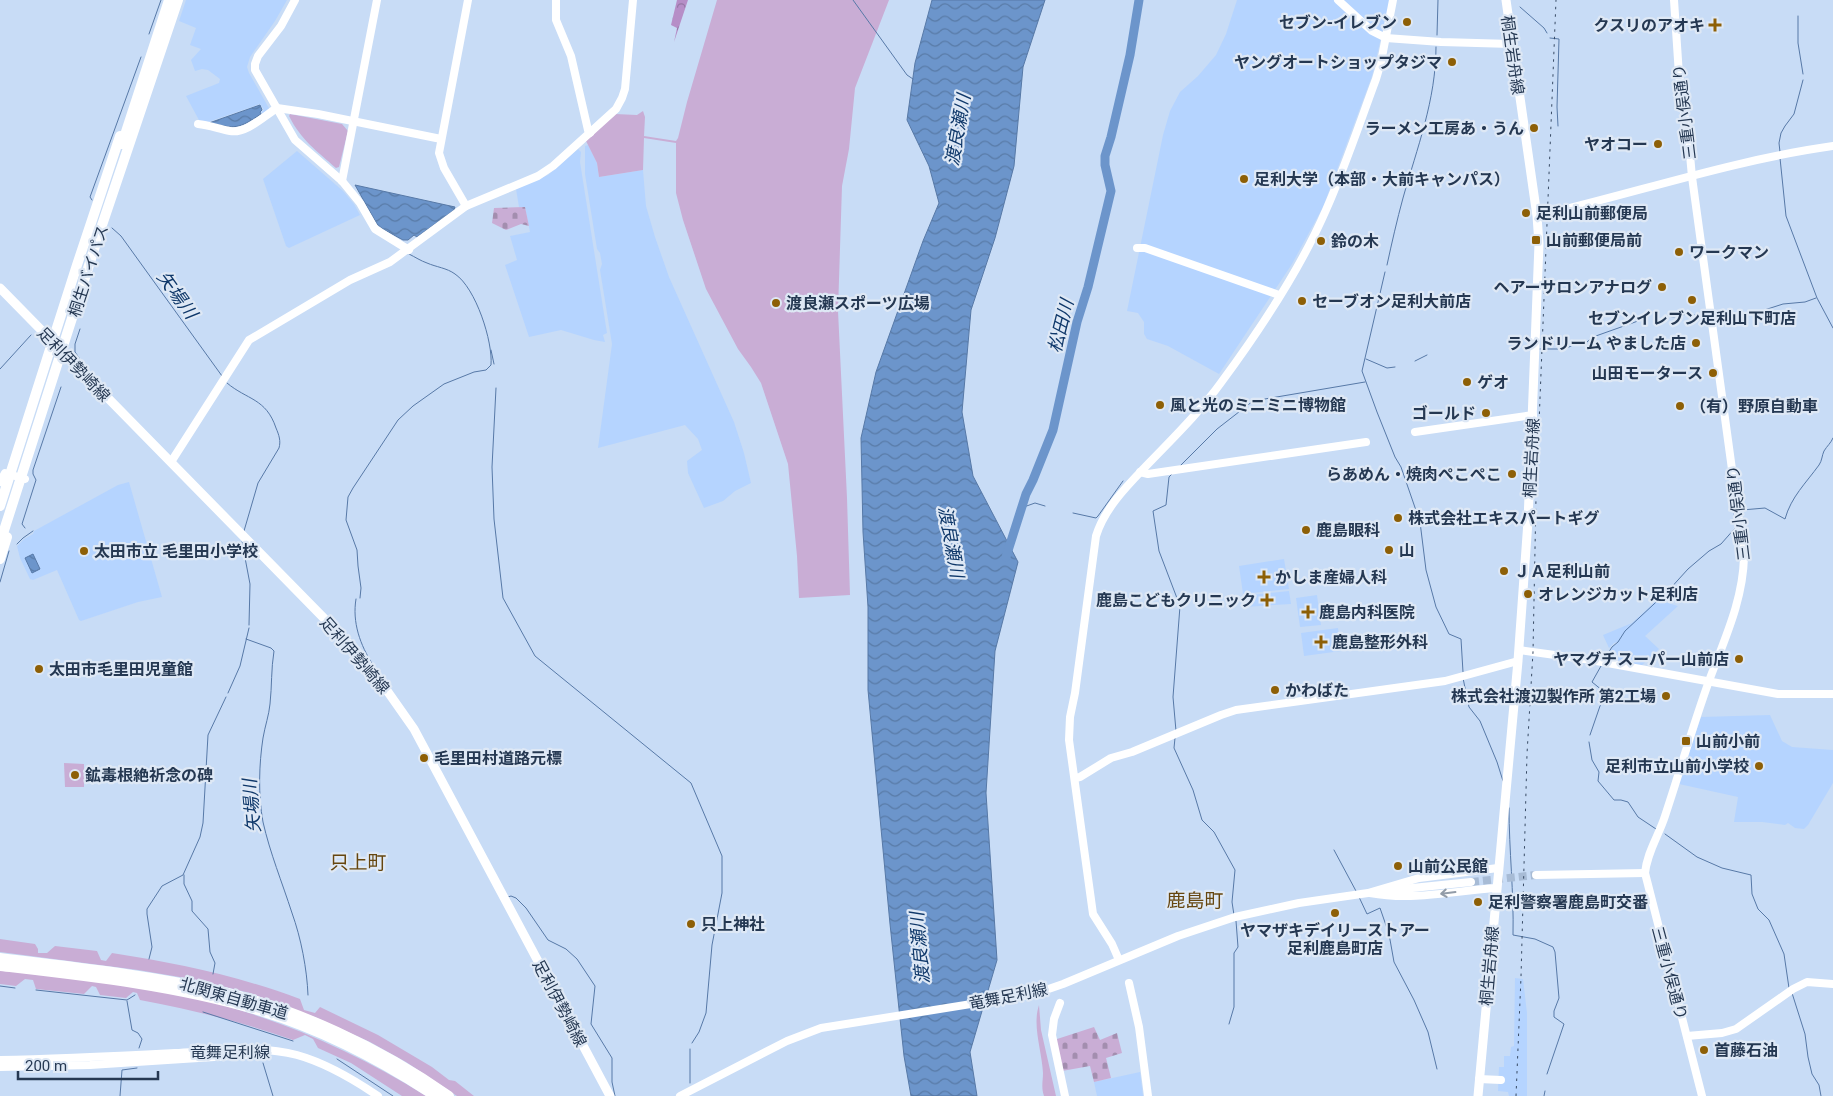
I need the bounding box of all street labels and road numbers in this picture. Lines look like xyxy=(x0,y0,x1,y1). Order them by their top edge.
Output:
street label: 桐生岩舟線 xyxy=(1498,14,1527,96)
street label: 三重小俣通り xyxy=(1669,63,1700,161)
street label: 桐生バイパス xyxy=(65,223,112,320)
street label: 足利伊勢崎線 xyxy=(33,323,114,405)
street label: 桐生岩舟線 xyxy=(1520,418,1543,498)
street label: 三重小俣通り xyxy=(1723,464,1754,562)
street label: 足利伊勢崎線 xyxy=(316,613,393,698)
street label: 三重小俣通り xyxy=(1648,924,1691,1022)
street label: 桐生岩舟線 xyxy=(1477,925,1502,1007)
street label: 足利伊勢崎線 xyxy=(529,956,590,1050)
street label: 北関東自動車道 xyxy=(177,974,290,1023)
street label: 竜舞足利線 xyxy=(967,980,1049,1013)
street label: 竜舞足利線 xyxy=(190,1043,270,1062)

